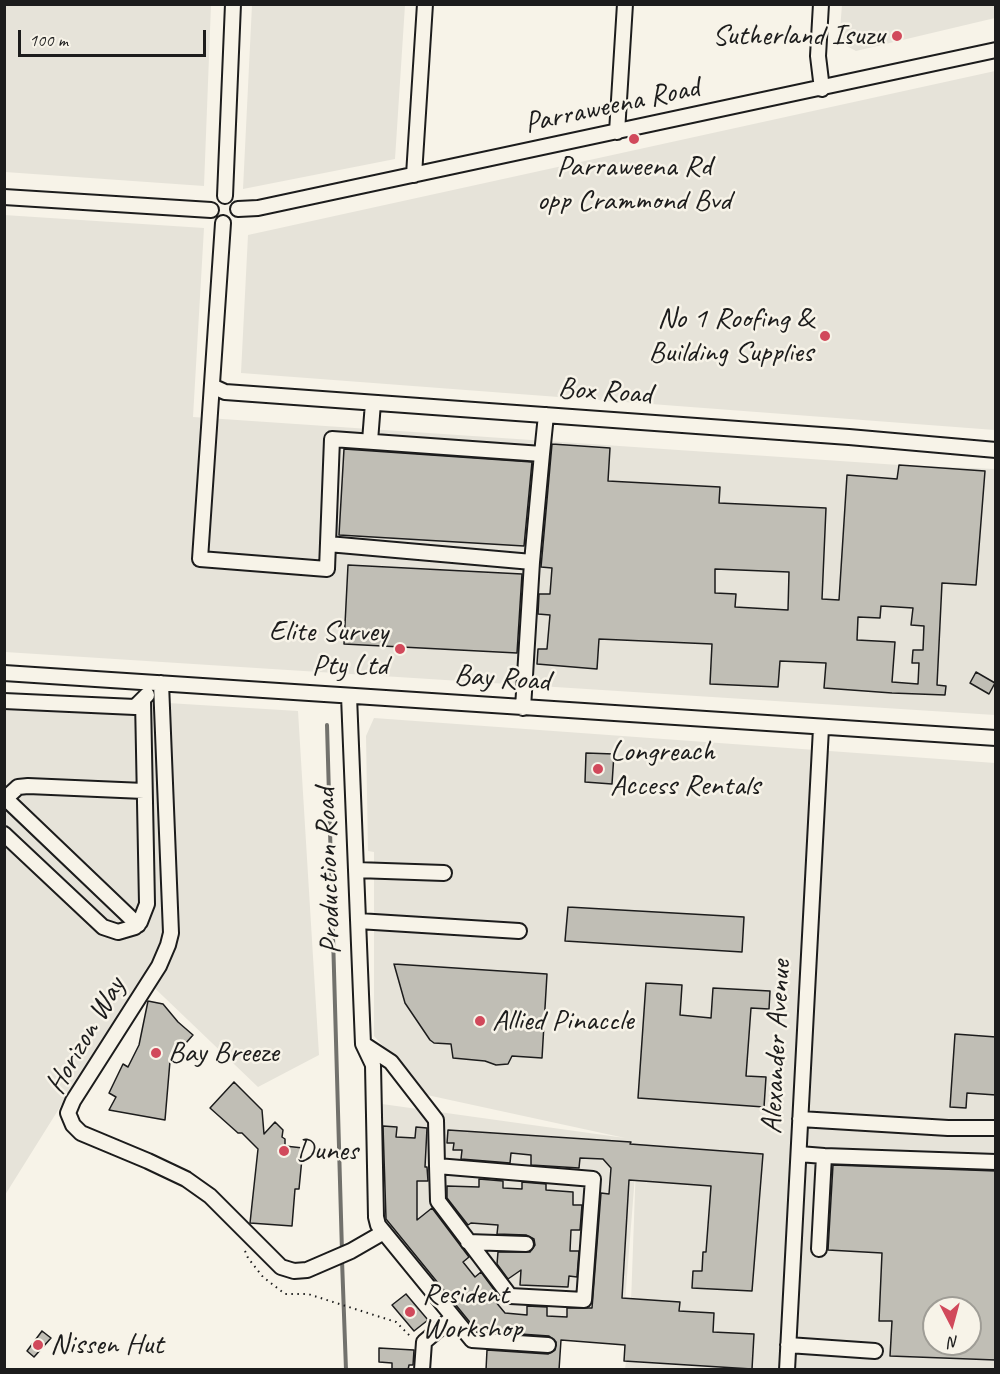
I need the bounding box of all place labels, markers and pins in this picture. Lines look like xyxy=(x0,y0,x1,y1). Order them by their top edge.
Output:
place label: Sutherland Isuzu xyxy=(712,18,885,54)
marker: Sutherland Isuzu xyxy=(890,29,904,43)
marker: Parraweena Rd opp Crammond Bvd xyxy=(627,132,641,146)
place label: Parraweena Rd opp Crammond Bvd xyxy=(537,149,731,219)
place label: No 1 Roofing & Building Supplies xyxy=(648,301,813,372)
marker: No 1 Roofing & Building Supplies xyxy=(818,329,832,343)
place label: Elite Survey Pty Ltd xyxy=(269,614,388,684)
marker: Elite Survey Pty Ltd xyxy=(393,642,407,656)
place label: Longreach Access Rentals xyxy=(610,734,760,804)
marker: Longreach Access Rentals xyxy=(591,762,605,776)
place label: Allied Pinaccle xyxy=(492,1003,634,1039)
marker: Allied Pinaccle xyxy=(473,1014,487,1028)
place label: Bay Breeze xyxy=(168,1035,279,1071)
marker: Bay Breeze xyxy=(149,1046,163,1060)
place label: Dunes xyxy=(296,1133,358,1169)
marker: Dunes xyxy=(277,1144,291,1158)
place label: Resident Workshop xyxy=(422,1277,522,1348)
marker: Resident Workshop xyxy=(403,1305,417,1319)
place label: Nissen Hut xyxy=(50,1327,163,1363)
marker: Nissen Hut xyxy=(31,1338,45,1352)

